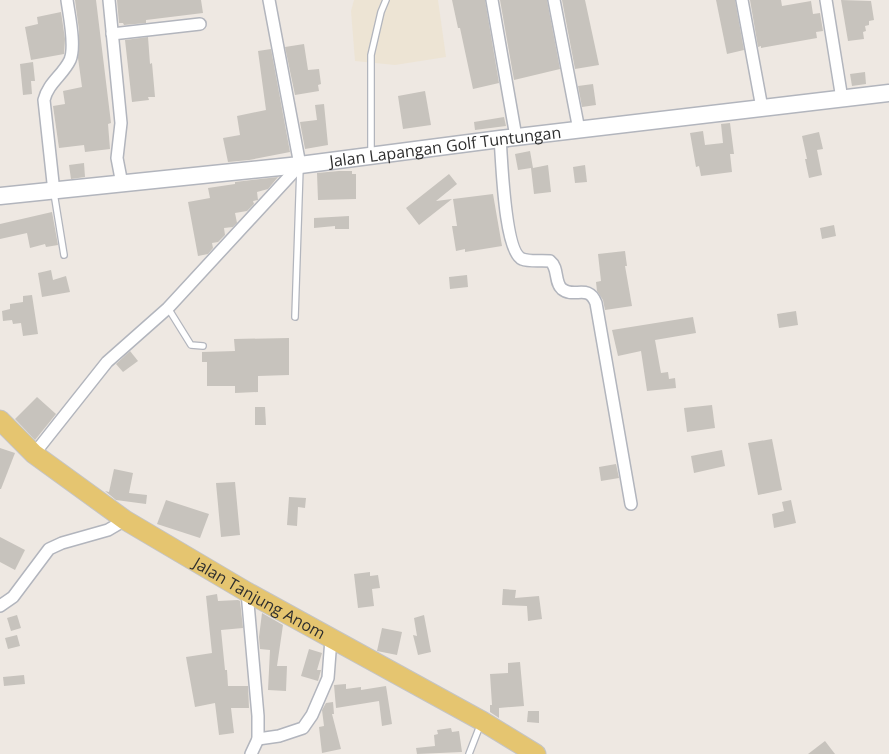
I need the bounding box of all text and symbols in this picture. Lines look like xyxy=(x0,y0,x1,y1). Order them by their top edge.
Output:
street label: Jalan Lapangan Golf Tuntungan xyxy=(326,121,562,172)
street label: Jalan Tanjung Anom xyxy=(188,551,330,644)

